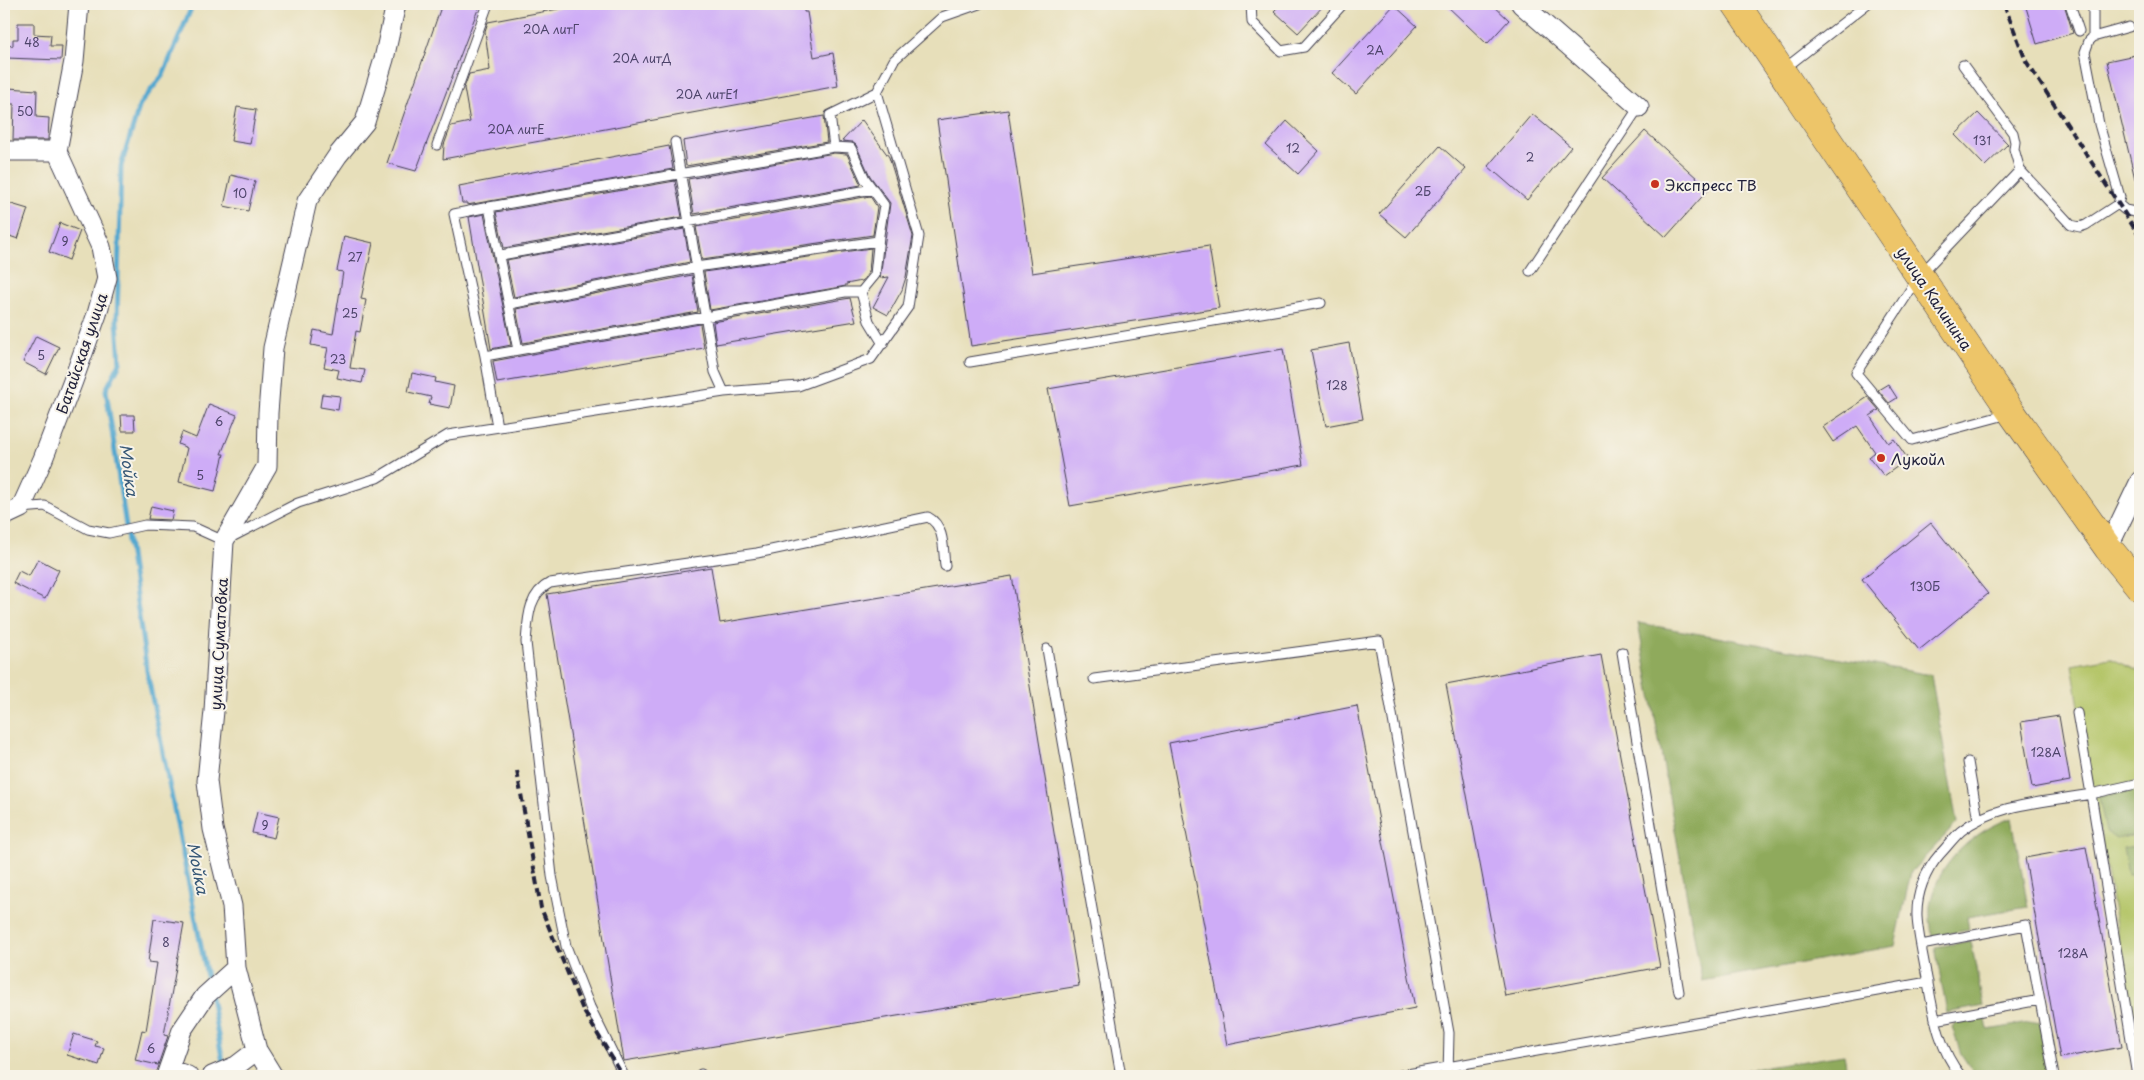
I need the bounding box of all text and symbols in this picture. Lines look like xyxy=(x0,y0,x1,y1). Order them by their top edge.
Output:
house number: 20А литГ xyxy=(523,20,579,38)
house number: 48 xyxy=(24,33,40,51)
house number: 2А xyxy=(1366,41,1384,59)
house number: 20А литД xyxy=(613,49,672,67)
house number: 20А литЕ1 xyxy=(676,85,738,103)
house number: 50 xyxy=(17,102,33,120)
house number: 20А литЕ xyxy=(488,120,544,138)
house number: 131 xyxy=(1973,131,1991,149)
house number: 12 xyxy=(1286,139,1300,157)
house number: 2 xyxy=(1526,148,1534,166)
place label: Экспресс ТВ xyxy=(1665,173,1757,196)
marker: Экспресс ТВ xyxy=(1649,178,1661,190)
house number: 2Б xyxy=(1415,182,1431,200)
house number: 10 xyxy=(233,184,247,202)
house number: 9 xyxy=(61,232,69,250)
street label: улица Калинина xyxy=(1892,241,1979,355)
house number: 27 xyxy=(348,248,363,266)
street label: Батайская улица xyxy=(50,289,113,417)
house number: 25 xyxy=(342,304,358,322)
house number: 5 xyxy=(37,346,45,364)
house number: 23 xyxy=(330,350,346,368)
house number: 128 xyxy=(1326,376,1348,394)
house number: 6 xyxy=(215,412,223,430)
water label: Мойка xyxy=(114,442,146,499)
place label: Лукойл xyxy=(1891,447,1945,470)
marker: Лукойл xyxy=(1875,452,1887,464)
house number: 5 xyxy=(196,466,204,484)
street label: улица Суматовка xyxy=(203,577,233,711)
house number: 130Б xyxy=(1910,577,1940,595)
house number: 128А xyxy=(2031,743,2061,761)
house number: 9 xyxy=(261,816,269,834)
water label: Мойка xyxy=(182,840,216,897)
house number: 8 xyxy=(162,933,170,951)
house number: 128А xyxy=(2058,944,2088,962)
house number: 6 xyxy=(147,1039,155,1057)

